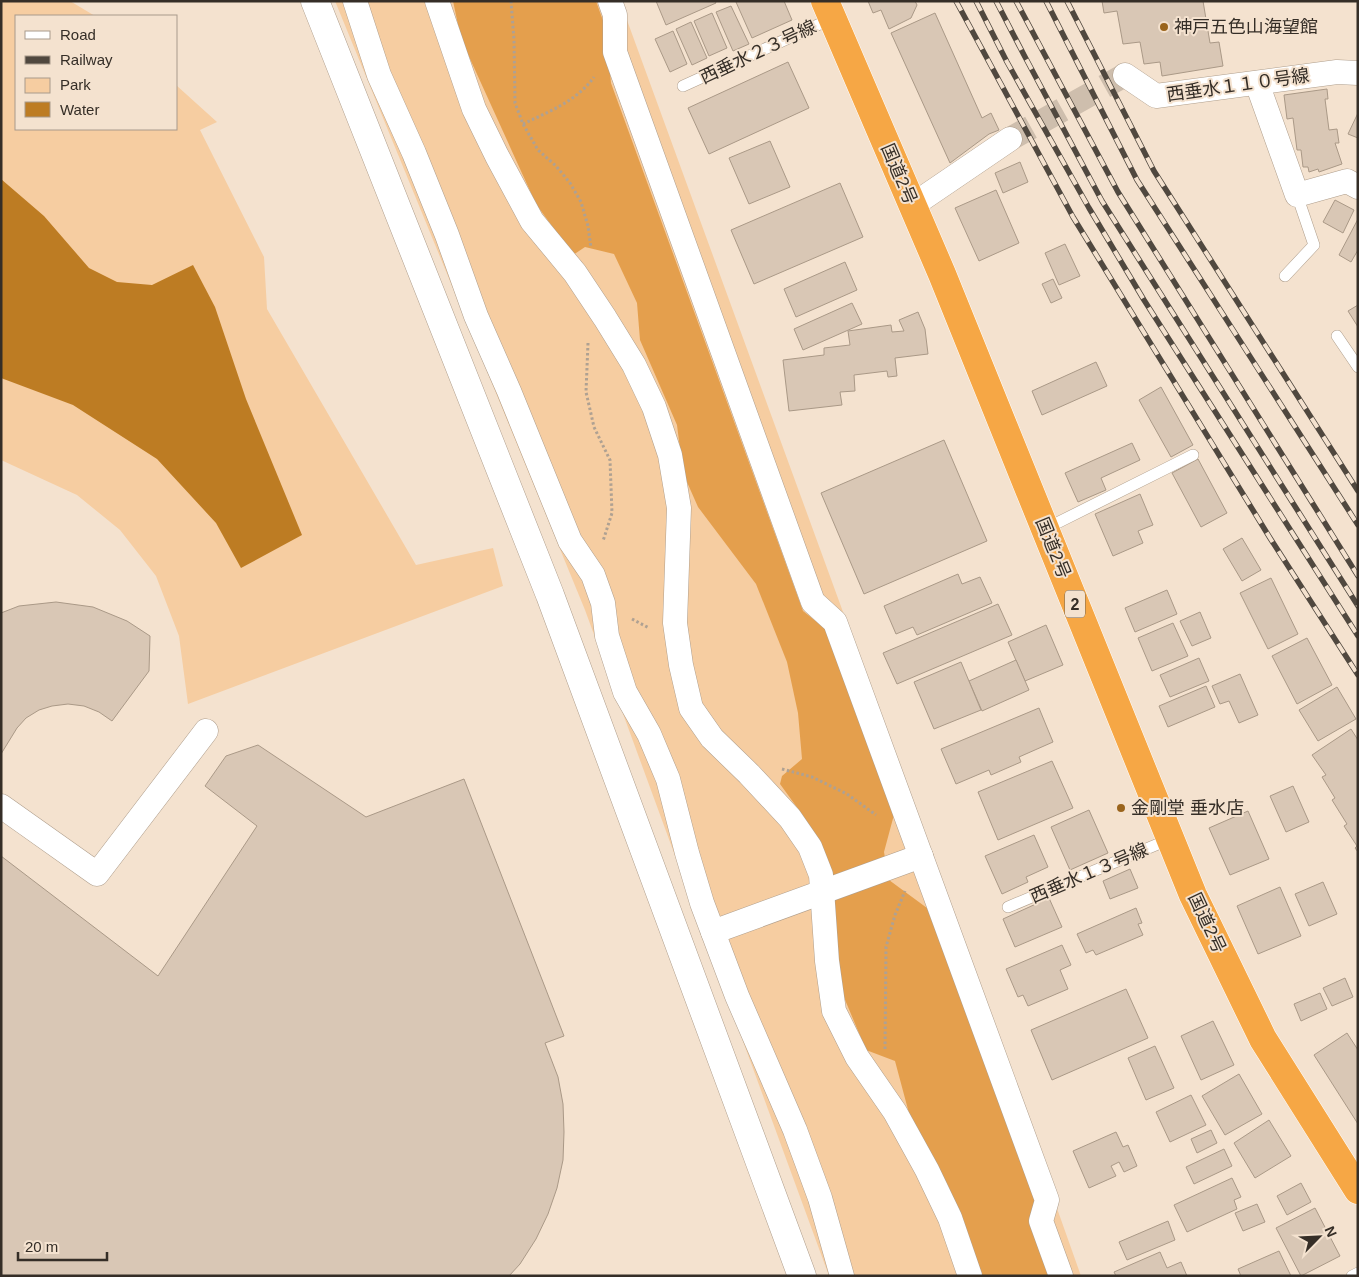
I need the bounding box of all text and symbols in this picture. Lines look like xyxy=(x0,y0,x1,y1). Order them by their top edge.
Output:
legend xyxy=(15,15,178,130)
street label: 西垂水２３号線 xyxy=(697,16,819,88)
place label: 神戸五色山海望館 xyxy=(1174,17,1318,37)
marker: 神戸五色山海望館 xyxy=(1158,21,1170,33)
text: Road xyxy=(60,26,96,43)
text: Railway xyxy=(60,51,113,68)
street label: 西垂水１１０号線 xyxy=(1165,65,1311,105)
text: Park xyxy=(60,76,91,93)
text: Water xyxy=(60,101,99,118)
street label: 国道2号 xyxy=(877,141,921,207)
street label: 国道2号 xyxy=(1032,515,1074,581)
road number: 2 xyxy=(1065,590,1085,618)
place label: 金剛堂 垂水店 xyxy=(1131,798,1244,818)
marker: 金剛堂 垂水店 xyxy=(1115,802,1127,814)
street label: 西垂水１３号線 xyxy=(1027,839,1151,907)
street label: 国道2号 xyxy=(1184,890,1230,956)
north arrow xyxy=(1294,1212,1344,1262)
text: N xyxy=(1322,1224,1340,1240)
scale bar xyxy=(18,1230,106,1262)
text: 20 m xyxy=(25,1238,58,1255)

